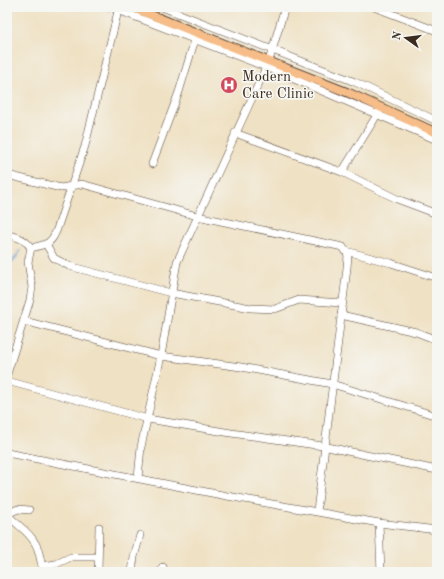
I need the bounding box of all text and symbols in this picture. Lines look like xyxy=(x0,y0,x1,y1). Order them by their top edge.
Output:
north arrow xyxy=(386,18,426,58)
text: N xyxy=(391,30,404,41)
place label: Modern Care Clinic xyxy=(242,70,314,102)
hospital icon: Modern Care Clinic xyxy=(219,75,239,95)

